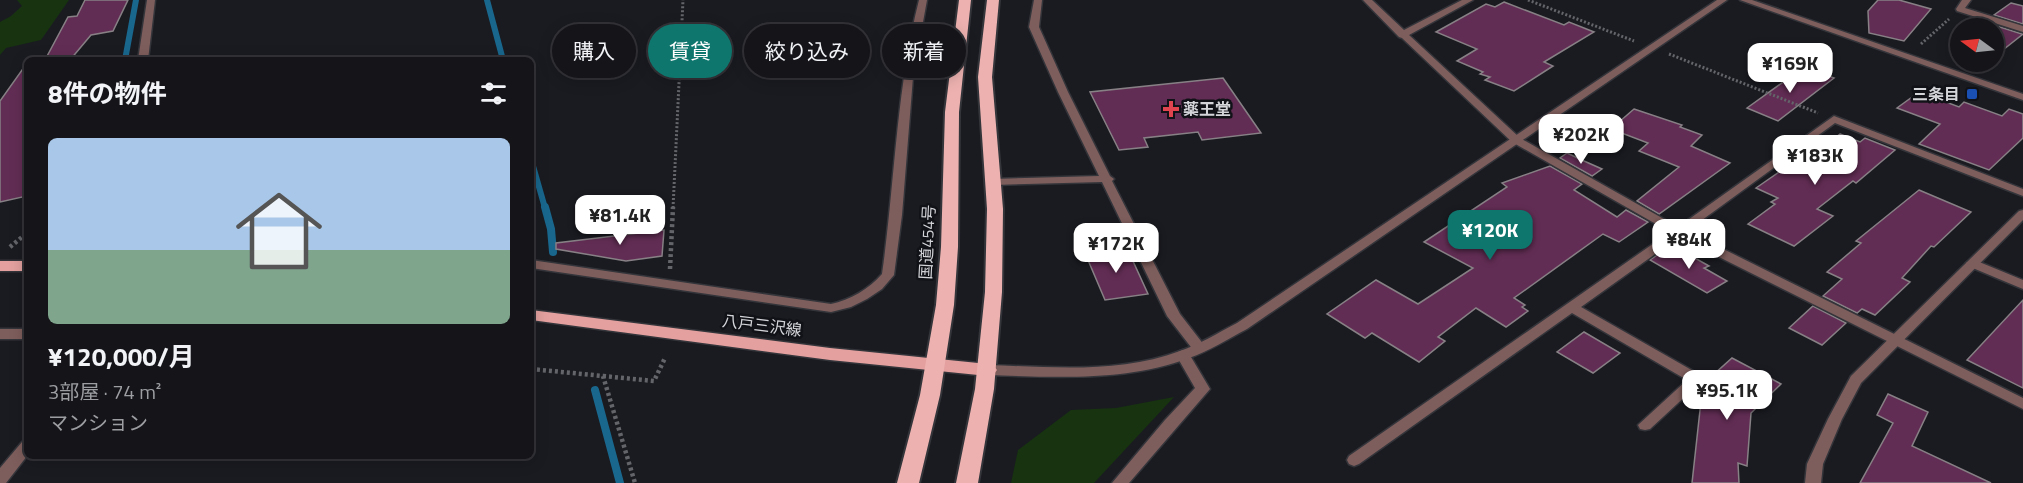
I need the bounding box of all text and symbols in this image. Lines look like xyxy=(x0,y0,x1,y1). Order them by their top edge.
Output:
north arrow xyxy=(1950,18,2004,72)
map controls xyxy=(1950,18,2004,72)
chip: 購入 xyxy=(552,24,636,78)
chip: 賃貸 xyxy=(648,24,732,78)
chip: 絞り込み xyxy=(744,24,870,78)
chip: 新着 xyxy=(882,24,966,78)
pin: ¥169K xyxy=(1748,43,1832,94)
text: ¥169K xyxy=(1762,47,1818,78)
text: 8件の物件 xyxy=(48,74,167,113)
icon: filters xyxy=(477,77,510,110)
place label: 三条目 xyxy=(1912,82,1960,106)
marker: 三条目 xyxy=(1965,87,1979,101)
place label: 薬王堂 xyxy=(1183,97,1231,121)
marker: 薬王堂 xyxy=(1164,102,1178,116)
pin: ¥202K xyxy=(1539,114,1623,165)
text: ¥202K xyxy=(1553,118,1609,149)
pin: ¥183K xyxy=(1773,135,1857,186)
text: ¥183K xyxy=(1787,139,1843,170)
icon: home xyxy=(225,177,333,285)
pin: ¥81.4K xyxy=(571,195,669,246)
text: ¥81.4K xyxy=(589,199,651,230)
street label: 国道454号 xyxy=(913,204,941,280)
pin: ¥120K xyxy=(1448,210,1532,261)
text: ¥120K xyxy=(1462,214,1518,245)
pin: ¥84K xyxy=(1653,219,1725,270)
pin: ¥172K xyxy=(1074,223,1158,274)
text: ¥84K xyxy=(1666,223,1712,254)
text: ¥172K xyxy=(1088,227,1144,258)
street label: 八戸三沢線 xyxy=(721,308,803,342)
text: ¥120,000/月 xyxy=(48,337,195,376)
pin: ¥95.1K xyxy=(1678,370,1776,421)
text: ¥95.1K xyxy=(1696,374,1758,405)
text: 3部屋 · 74 m² xyxy=(48,376,161,407)
text: マンション xyxy=(48,407,148,438)

